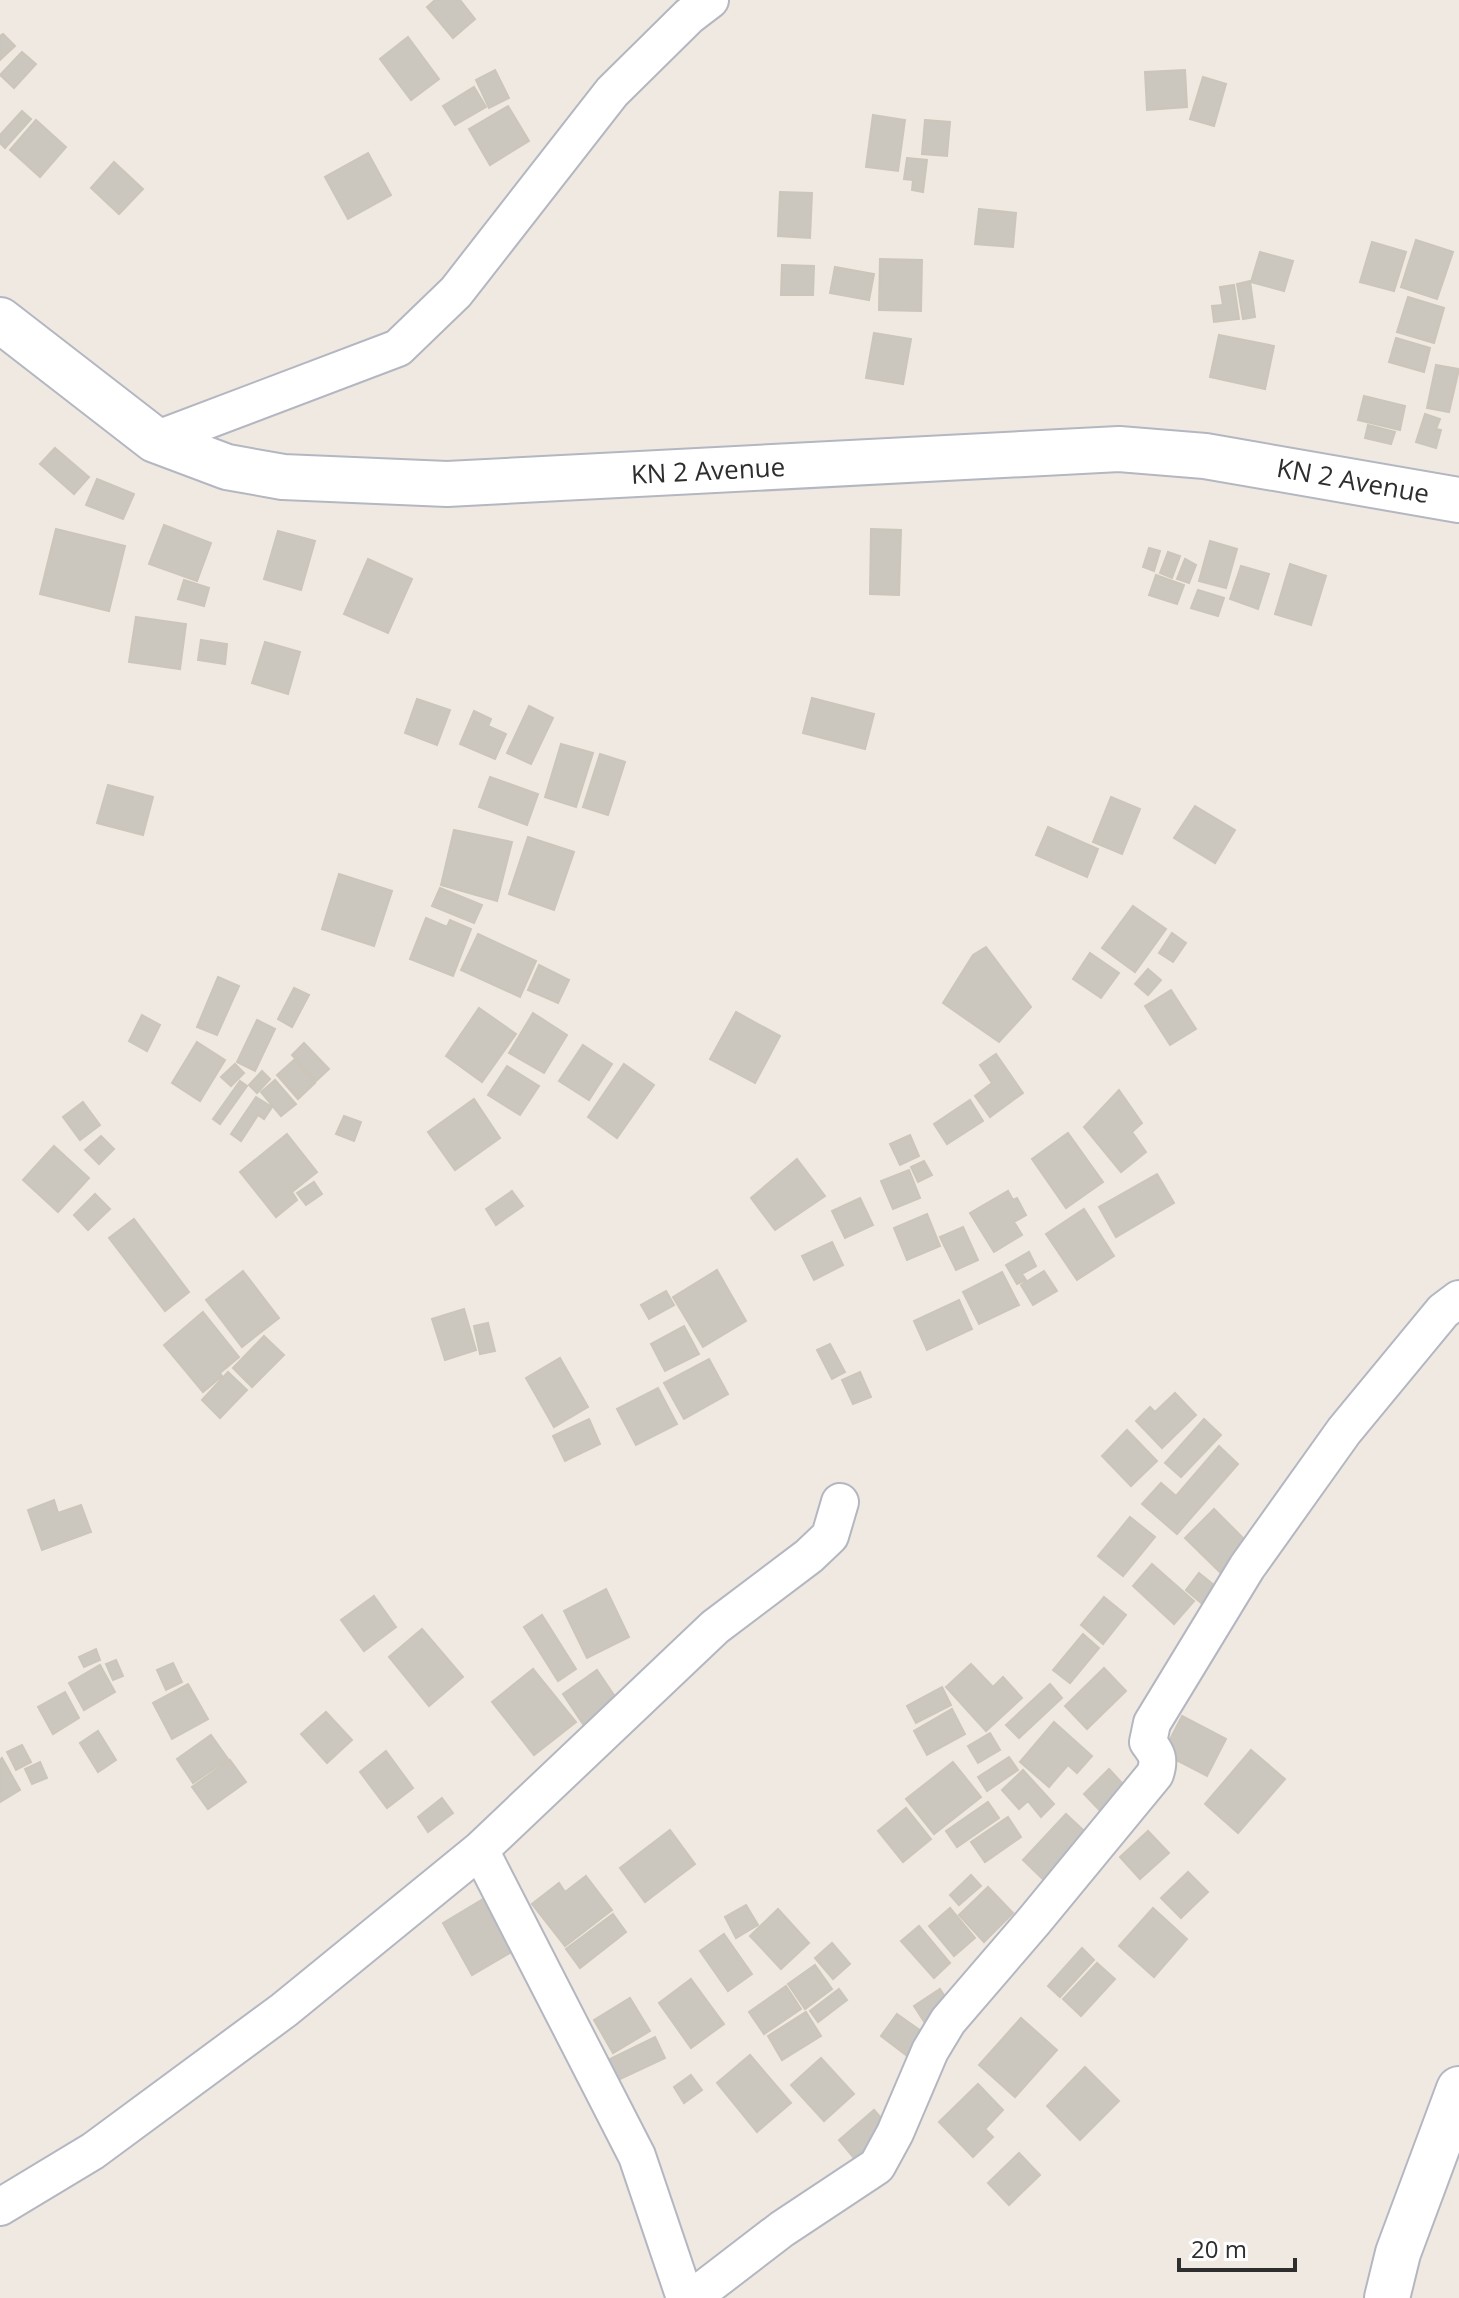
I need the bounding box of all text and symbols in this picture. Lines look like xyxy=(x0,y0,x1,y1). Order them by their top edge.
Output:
street label: KN 2 Avenue xyxy=(630,448,786,492)
street label: KN 2 Avenue xyxy=(1274,449,1432,511)
scale bar xyxy=(1179,2222,1295,2272)
text: 20 m xyxy=(1191,2232,1247,2265)

